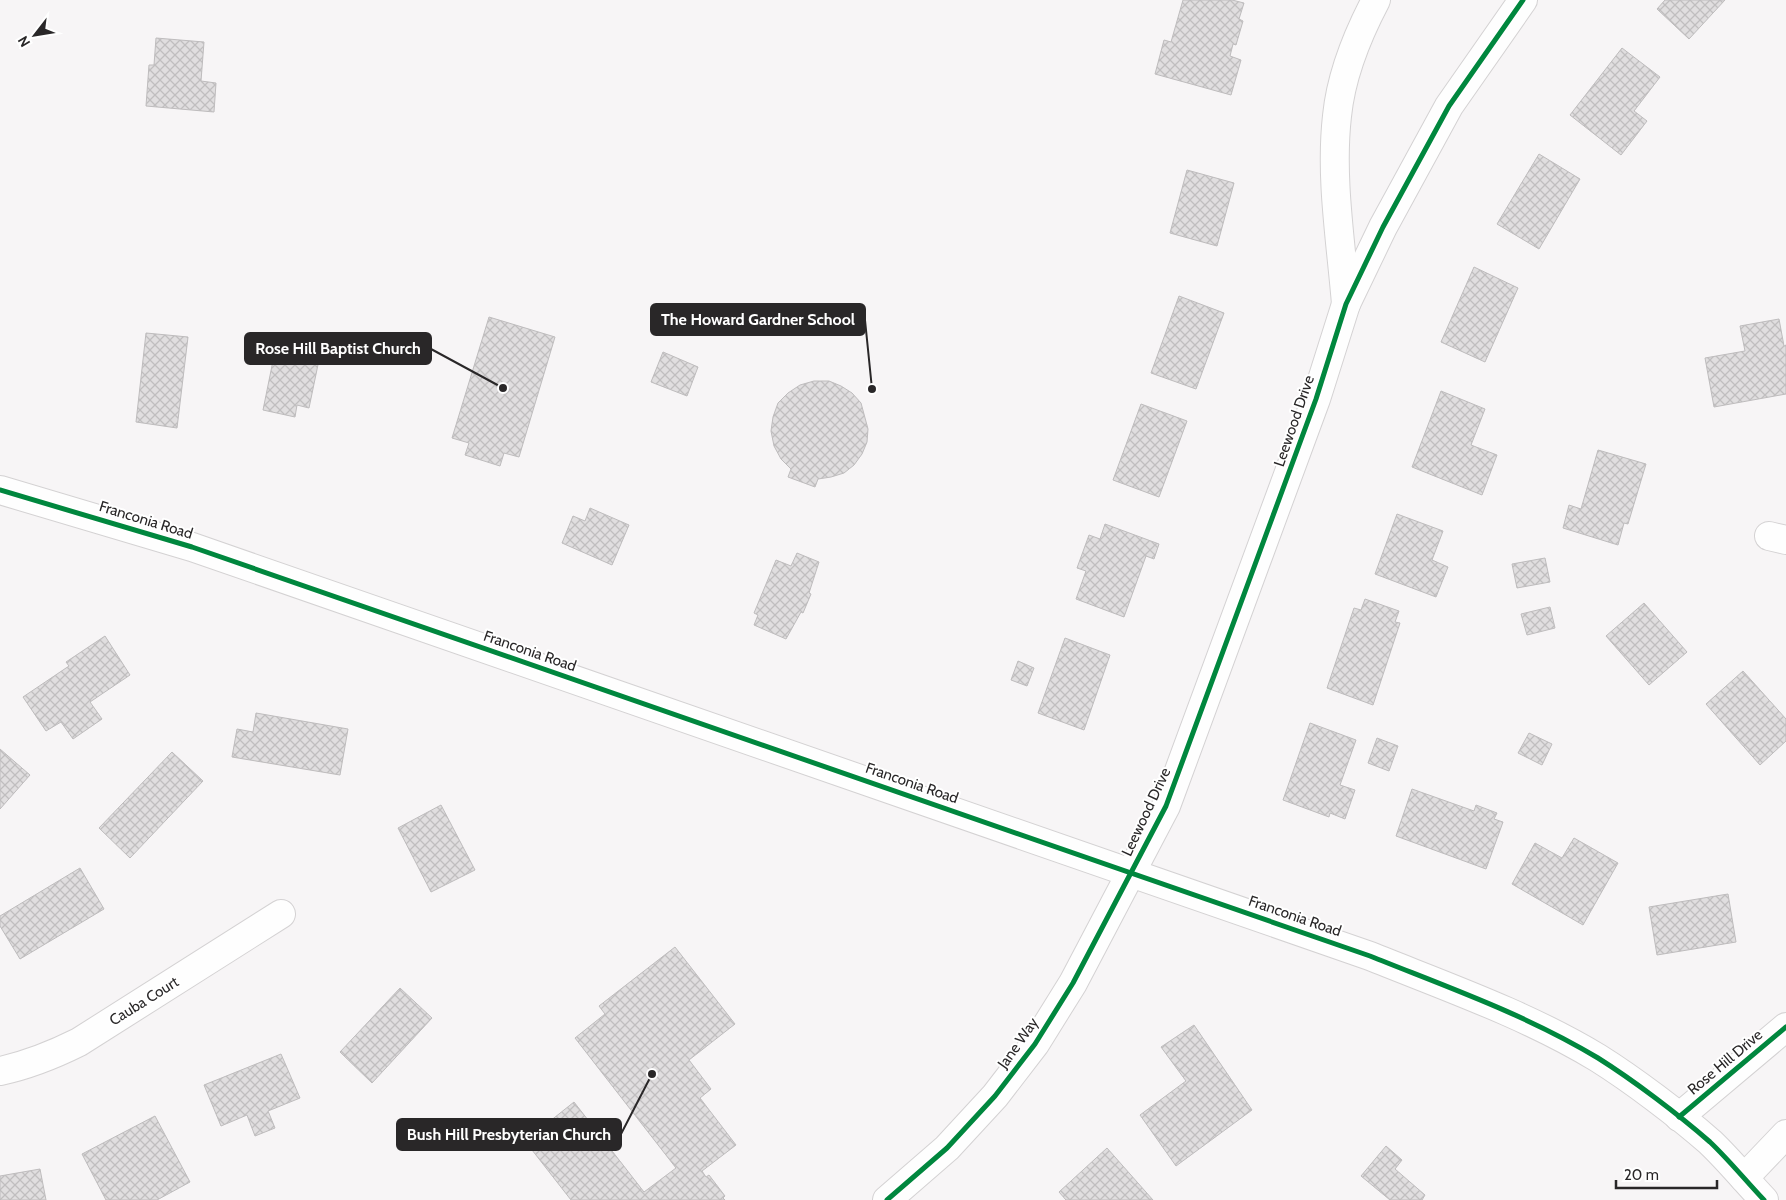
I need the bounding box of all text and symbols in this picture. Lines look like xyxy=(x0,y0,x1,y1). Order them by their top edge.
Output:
north arrow xyxy=(10,10,60,60)
text: N xyxy=(14,33,34,51)
callout: The Howard Gardner School xyxy=(651,304,865,335)
text: The Howard Gardner School xyxy=(661,310,855,329)
callout: Rose Hill Baptist Church xyxy=(245,333,431,364)
text: Rose Hill Baptist Church xyxy=(255,339,421,358)
street label: Leewood Drive xyxy=(1270,373,1318,469)
street label: Franconia Road xyxy=(97,497,195,543)
street label: Franconia Road xyxy=(481,627,579,675)
street label: Franconia Road xyxy=(863,759,961,807)
street label: Leewood Drive xyxy=(1118,765,1174,859)
street label: Franconia Road xyxy=(1246,892,1344,940)
street label: Cauba Court xyxy=(106,973,182,1029)
street label: Jane Way xyxy=(993,1014,1042,1073)
street label: Rose Hill Drive xyxy=(1684,1025,1766,1098)
callout: Bush Hill Presbyterian Church xyxy=(397,1119,621,1150)
text: Bush Hill Presbyterian Church xyxy=(407,1125,611,1144)
scale bar xyxy=(1616,1158,1717,1190)
text: 20 m xyxy=(1624,1166,1659,1184)

